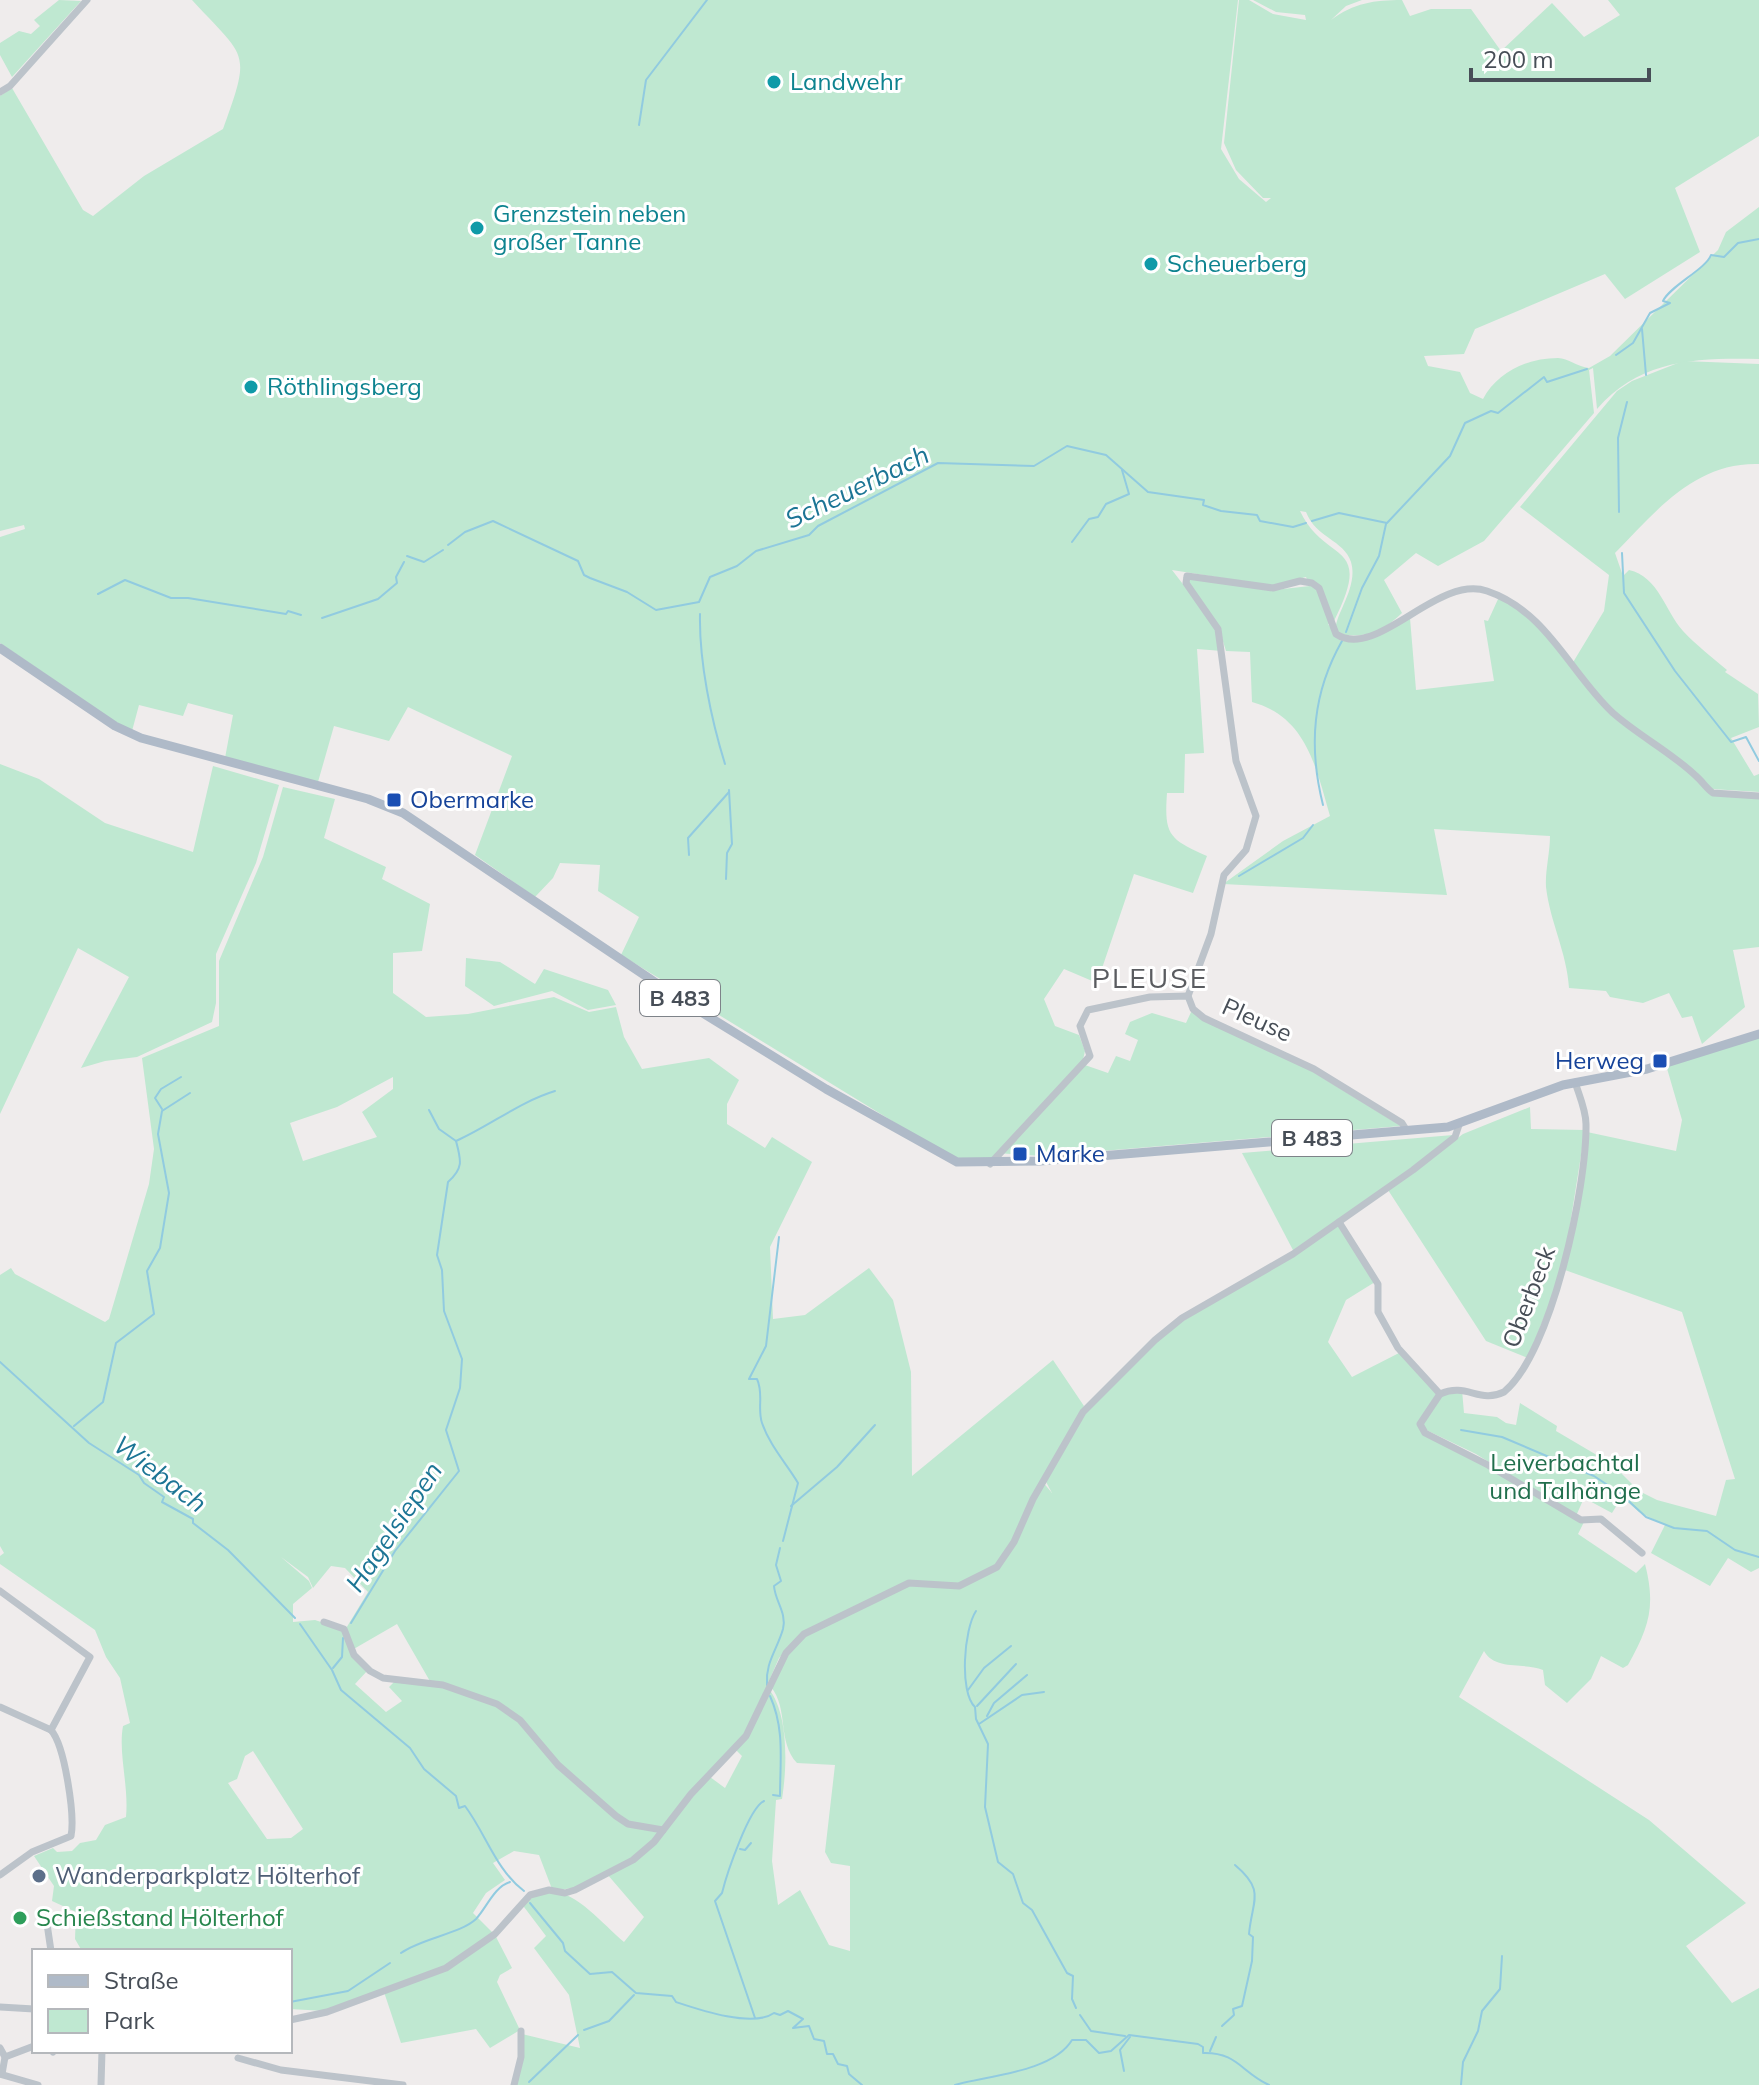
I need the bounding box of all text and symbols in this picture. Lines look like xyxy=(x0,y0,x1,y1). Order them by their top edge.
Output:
scale bar xyxy=(1471,32,1649,82)
text: 200 m xyxy=(1483,44,1554,74)
place label: Landwehr xyxy=(790,66,903,96)
marker: Landwehr xyxy=(765,73,783,91)
place label: Grenzstein neben großer Tanne xyxy=(493,198,686,256)
marker: Grenzstein neben großer Tanne xyxy=(468,219,486,237)
place label: Scheuerberg xyxy=(1167,248,1307,278)
marker: Scheuerberg xyxy=(1142,255,1160,273)
place label: Röthlingsberg xyxy=(267,371,422,401)
marker: Röthlingsberg xyxy=(242,378,260,396)
water label: Scheuerbach xyxy=(779,437,934,536)
place label: Obermarke xyxy=(410,784,534,814)
marker: Obermarke xyxy=(385,791,403,809)
district label: PLEUSE xyxy=(1092,960,1208,995)
road number: B 483 xyxy=(640,980,720,1016)
street label: Pleuse xyxy=(1218,990,1297,1048)
place label: Herweg xyxy=(1555,1045,1644,1075)
marker: Herweg xyxy=(1651,1052,1669,1070)
road number: B 483 xyxy=(1272,1120,1352,1156)
place label: Marke xyxy=(1036,1138,1105,1168)
marker: Marke xyxy=(1011,1145,1029,1163)
street label: Oberbeck xyxy=(1495,1241,1561,1352)
water label: Wiebach xyxy=(107,1428,214,1519)
park label: Leiverbachtal und Talhänge xyxy=(1489,1447,1641,1505)
water label: Hagelsiepen xyxy=(338,1455,449,1598)
place label: Wanderparkplatz Hölterhof xyxy=(55,1860,361,1890)
marker: Wanderparkplatz Hölterhof xyxy=(30,1867,48,1885)
place label: Schießstand Hölterhof xyxy=(36,1902,285,1932)
marker: Schießstand Hölterhof xyxy=(11,1909,29,1927)
legend xyxy=(32,1949,292,2053)
text: Straße xyxy=(104,1965,179,1995)
text: Park xyxy=(104,2005,155,2035)

